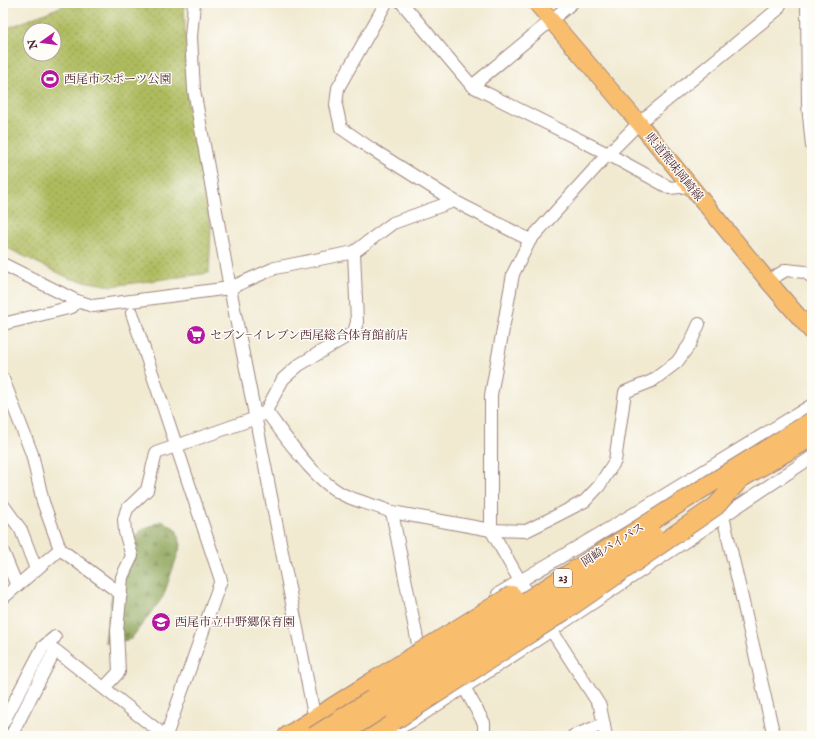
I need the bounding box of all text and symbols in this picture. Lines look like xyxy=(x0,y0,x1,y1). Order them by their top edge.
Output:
north arrow xyxy=(22,22,62,62)
text: N xyxy=(25,37,41,51)
sports icon: 西尾市スポーツ公園 xyxy=(39,68,61,90)
place label: 西尾市スポーツ公園 xyxy=(64,72,172,87)
street label: 県道熊味岡崎線 xyxy=(642,130,706,204)
supermarket icon: セブン−イレブン西尾総合体育館前店 xyxy=(185,324,207,346)
place label: セブン−イレブン西尾総合体育館前店 xyxy=(210,328,408,343)
street label: 岡崎バイパス xyxy=(579,520,647,570)
road number: 23 xyxy=(554,569,572,587)
school or university icon: 西尾市立中野郷保育園 xyxy=(150,611,172,633)
place label: 西尾市立中野郷保育園 xyxy=(175,615,295,630)

